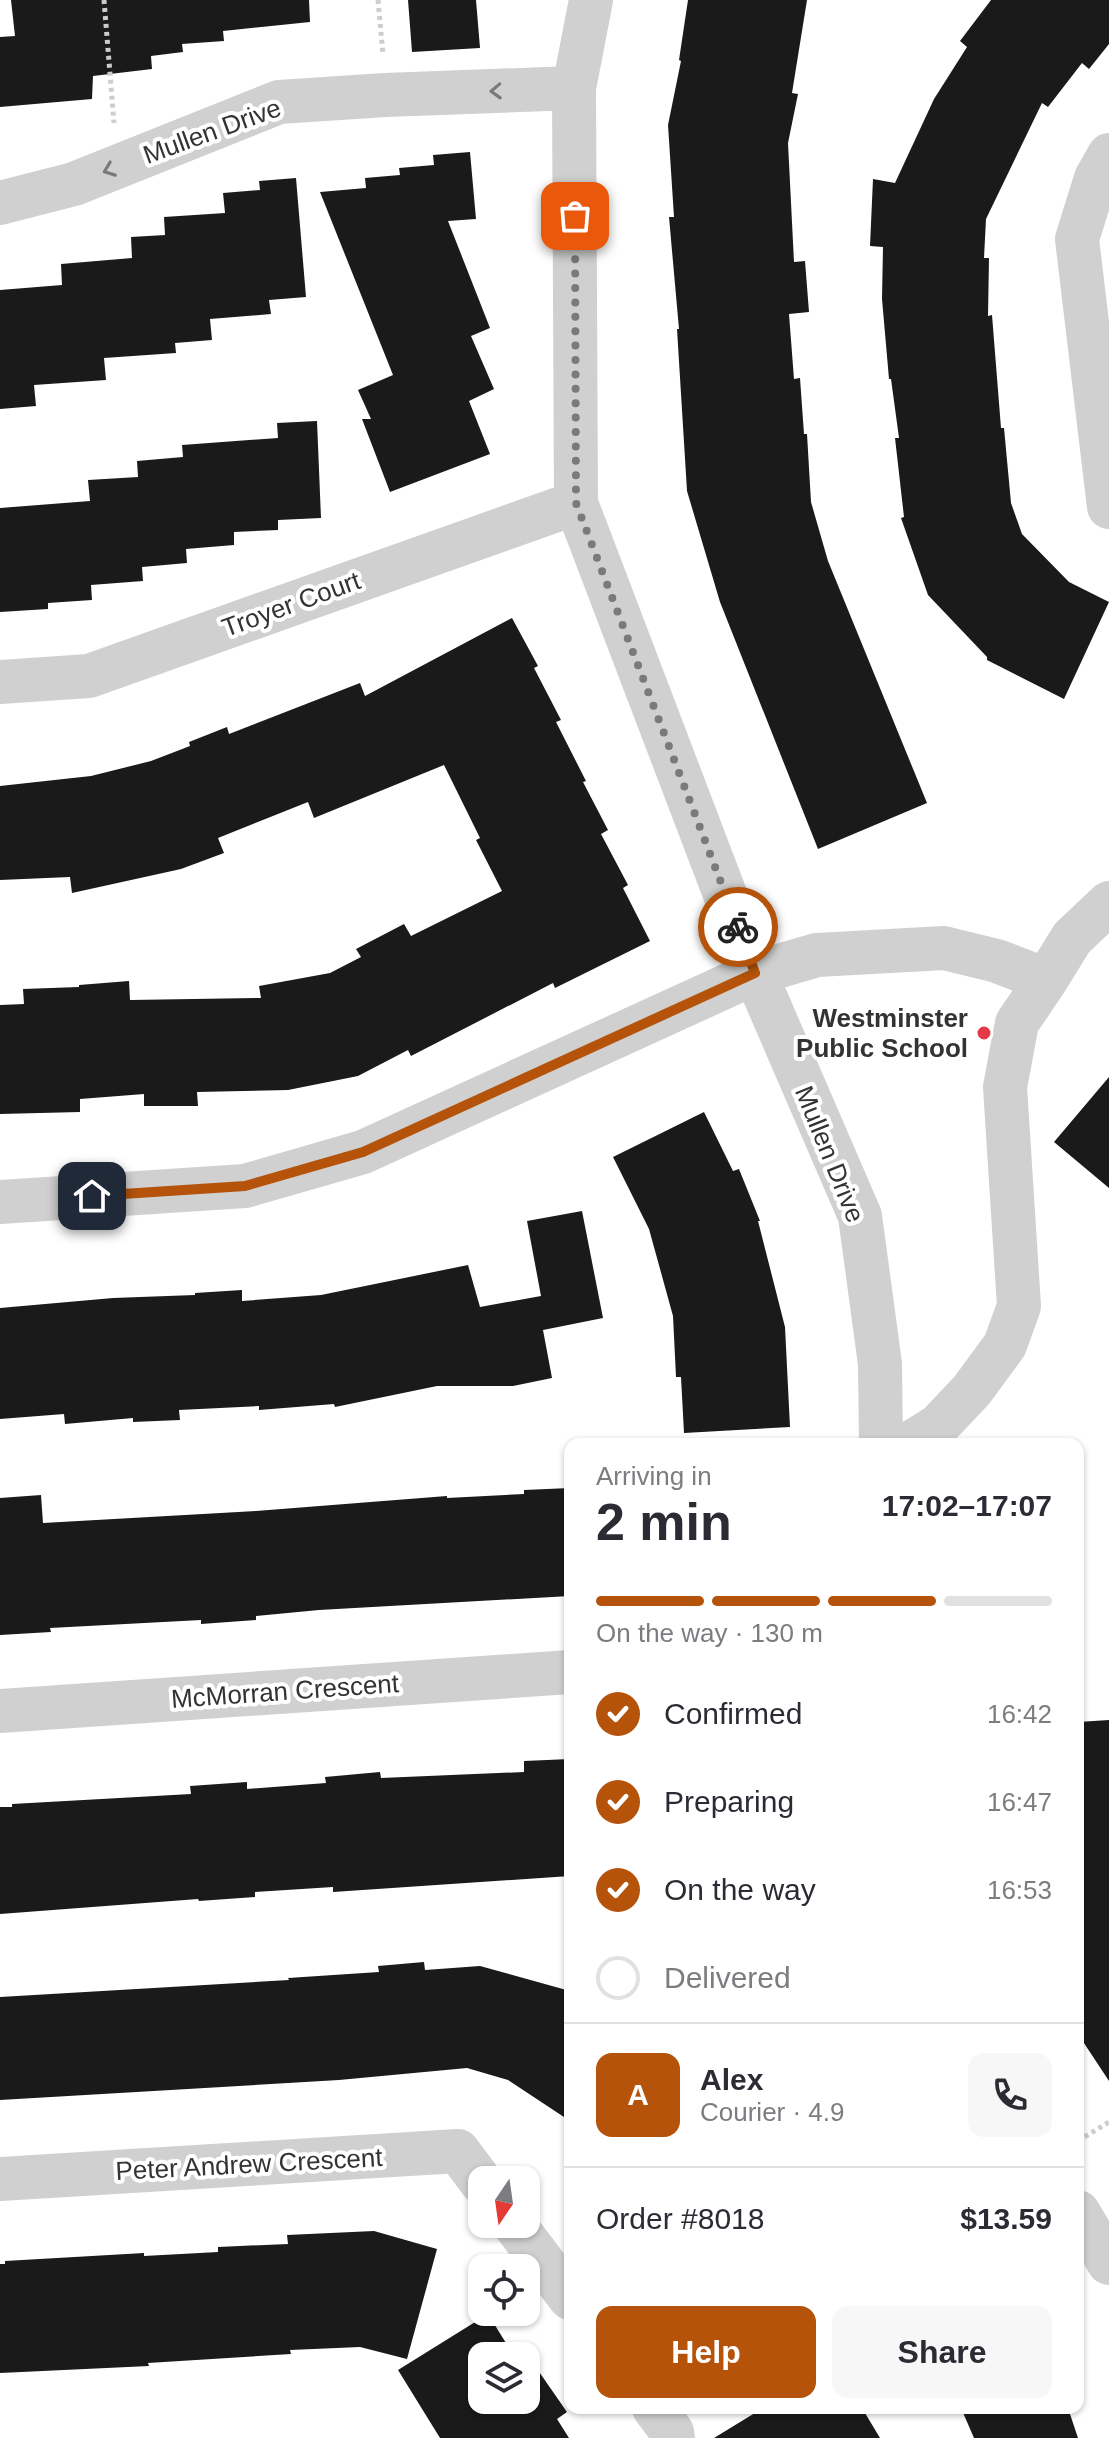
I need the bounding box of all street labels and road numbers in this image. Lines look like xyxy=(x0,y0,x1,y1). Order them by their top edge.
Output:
street label: Mullen Drive xyxy=(139,92,285,170)
street label: Troyer Court xyxy=(218,565,365,643)
street label: Mullen Drive xyxy=(789,1081,871,1227)
street label: McMorran Crescent xyxy=(170,1668,401,1714)
street label: Peter Andrew Crescent xyxy=(115,2142,384,2186)

